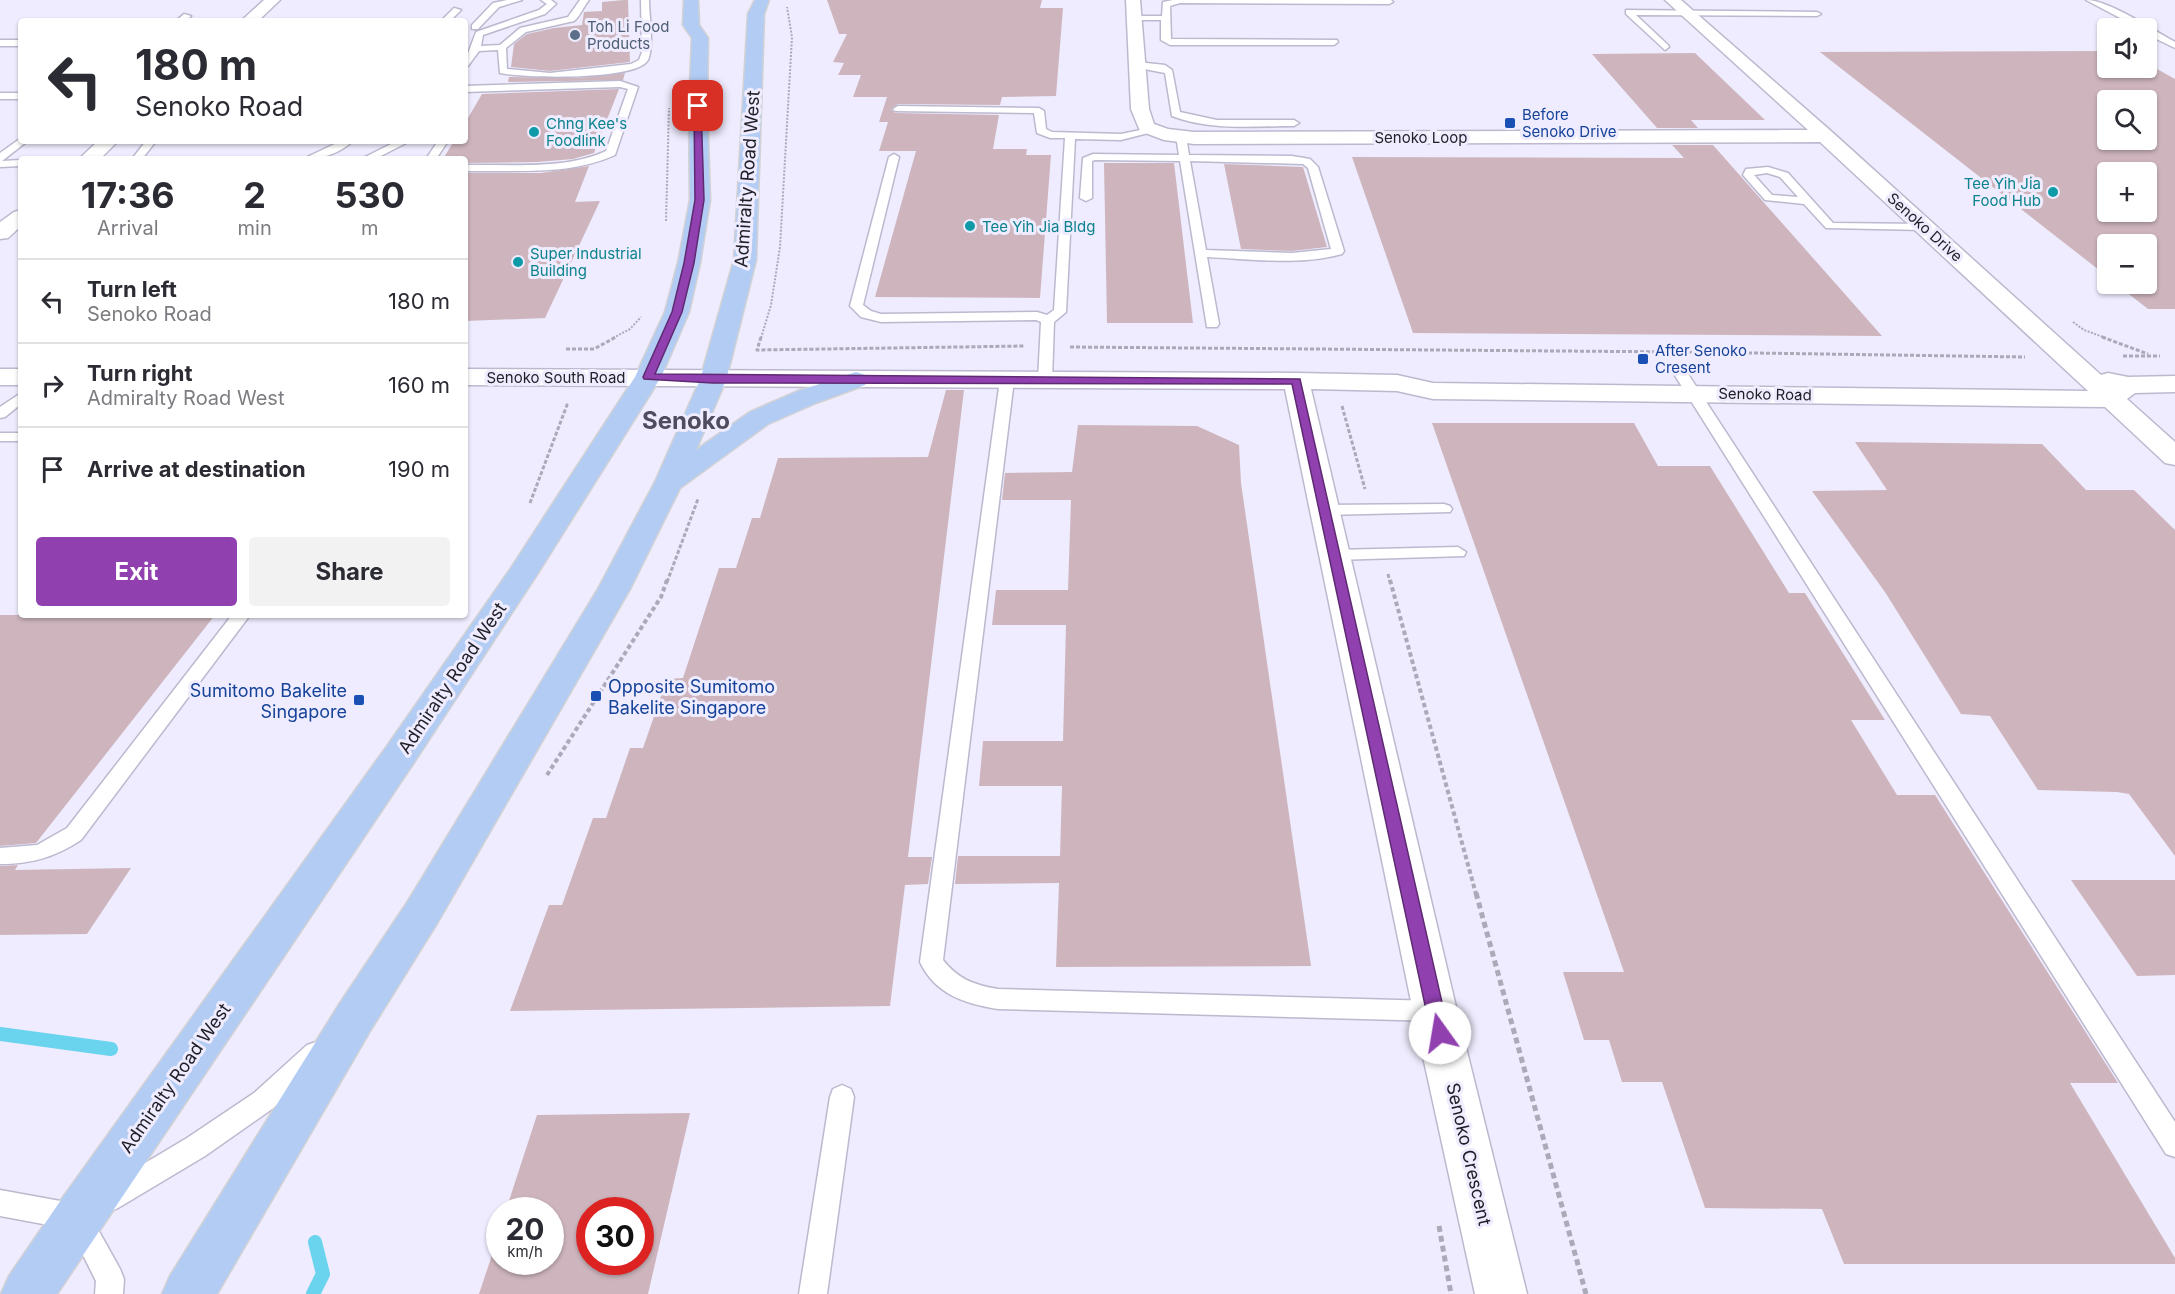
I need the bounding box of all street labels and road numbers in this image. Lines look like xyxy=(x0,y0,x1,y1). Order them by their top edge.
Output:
street label: Admiralty Road West xyxy=(730,90,764,268)
street label: Senoko Loop xyxy=(1375,128,1468,147)
street label: Senoko Drive xyxy=(1884,188,1966,266)
street label: Senoko South Road xyxy=(487,368,626,387)
street label: Senoko Road xyxy=(1718,384,1812,404)
street label: Admiralty Road West xyxy=(394,598,510,758)
street label: Admiralty Road West xyxy=(115,999,235,1157)
street label: Senoko Crescent xyxy=(1442,1081,1496,1227)

